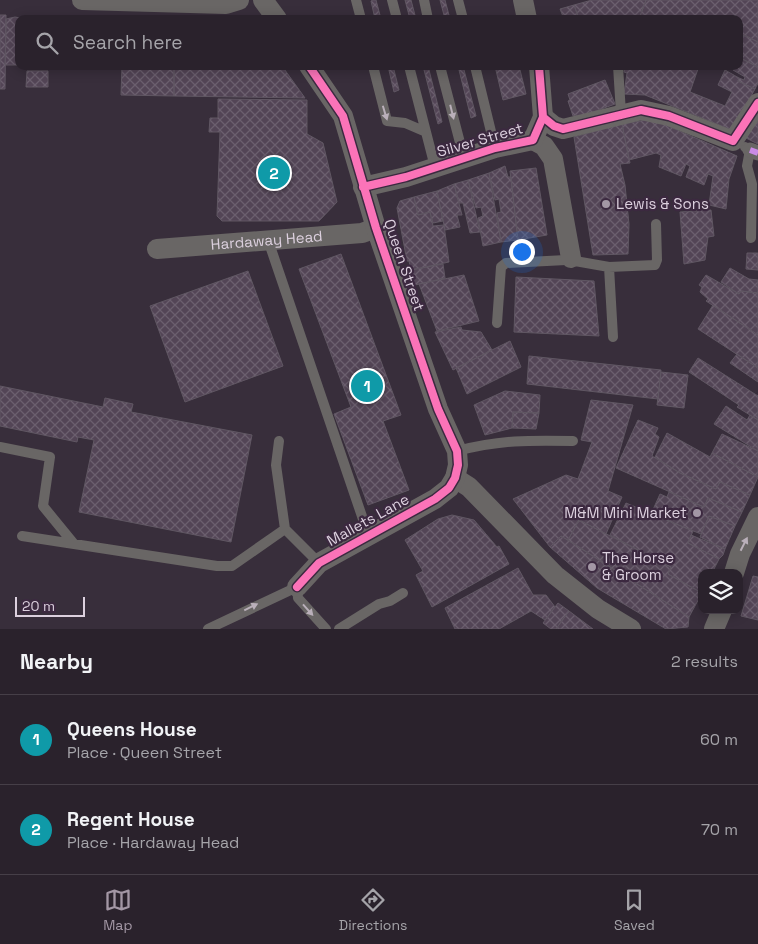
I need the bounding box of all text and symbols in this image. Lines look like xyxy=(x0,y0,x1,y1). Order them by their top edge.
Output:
search box xyxy=(15,15,743,70)
icon: search xyxy=(33,29,61,57)
text: Search here xyxy=(73,30,183,55)
one-way arrow xyxy=(448,105,456,120)
one-way arrow xyxy=(382,106,390,121)
street label: Silver Street xyxy=(435,118,525,161)
pin: 2 xyxy=(258,154,290,192)
place label: Lewis & Sons xyxy=(616,194,709,213)
marker: Lewis & Sons xyxy=(600,198,612,210)
street label: Queen Street xyxy=(380,216,429,313)
street label: Hardaway Head xyxy=(210,226,323,254)
your location xyxy=(509,239,535,265)
pin: 1 xyxy=(351,367,383,405)
street label: Mallets Lane xyxy=(323,489,412,550)
place label: M&M Mini Market xyxy=(564,503,687,522)
marker: M&M Mini Market xyxy=(691,507,703,519)
one-way arrow xyxy=(740,537,748,551)
place label: The Horse & Groom xyxy=(602,548,674,584)
marker: The Horse & Groom xyxy=(586,561,598,573)
map controls xyxy=(698,569,743,614)
button: layers xyxy=(698,569,743,614)
scale bar xyxy=(15,594,85,617)
text: 20 m xyxy=(22,597,55,615)
one-way arrow xyxy=(244,603,258,611)
one-way arrow xyxy=(302,603,314,615)
text: Nearby xyxy=(20,648,93,675)
text: 2 results xyxy=(671,651,738,672)
text: Queens House xyxy=(67,717,197,742)
text: 1 xyxy=(32,729,40,750)
text: 60 m xyxy=(700,729,738,750)
text: Place · Queen Street xyxy=(67,742,222,763)
text: Regent House xyxy=(67,807,195,832)
text: 2 xyxy=(31,819,41,840)
text: 70 m xyxy=(701,819,738,840)
text: Place · Hardaway Head xyxy=(67,832,239,853)
tab: Map xyxy=(103,886,132,934)
tab: Directions xyxy=(339,886,407,934)
tab: Saved xyxy=(614,886,655,934)

